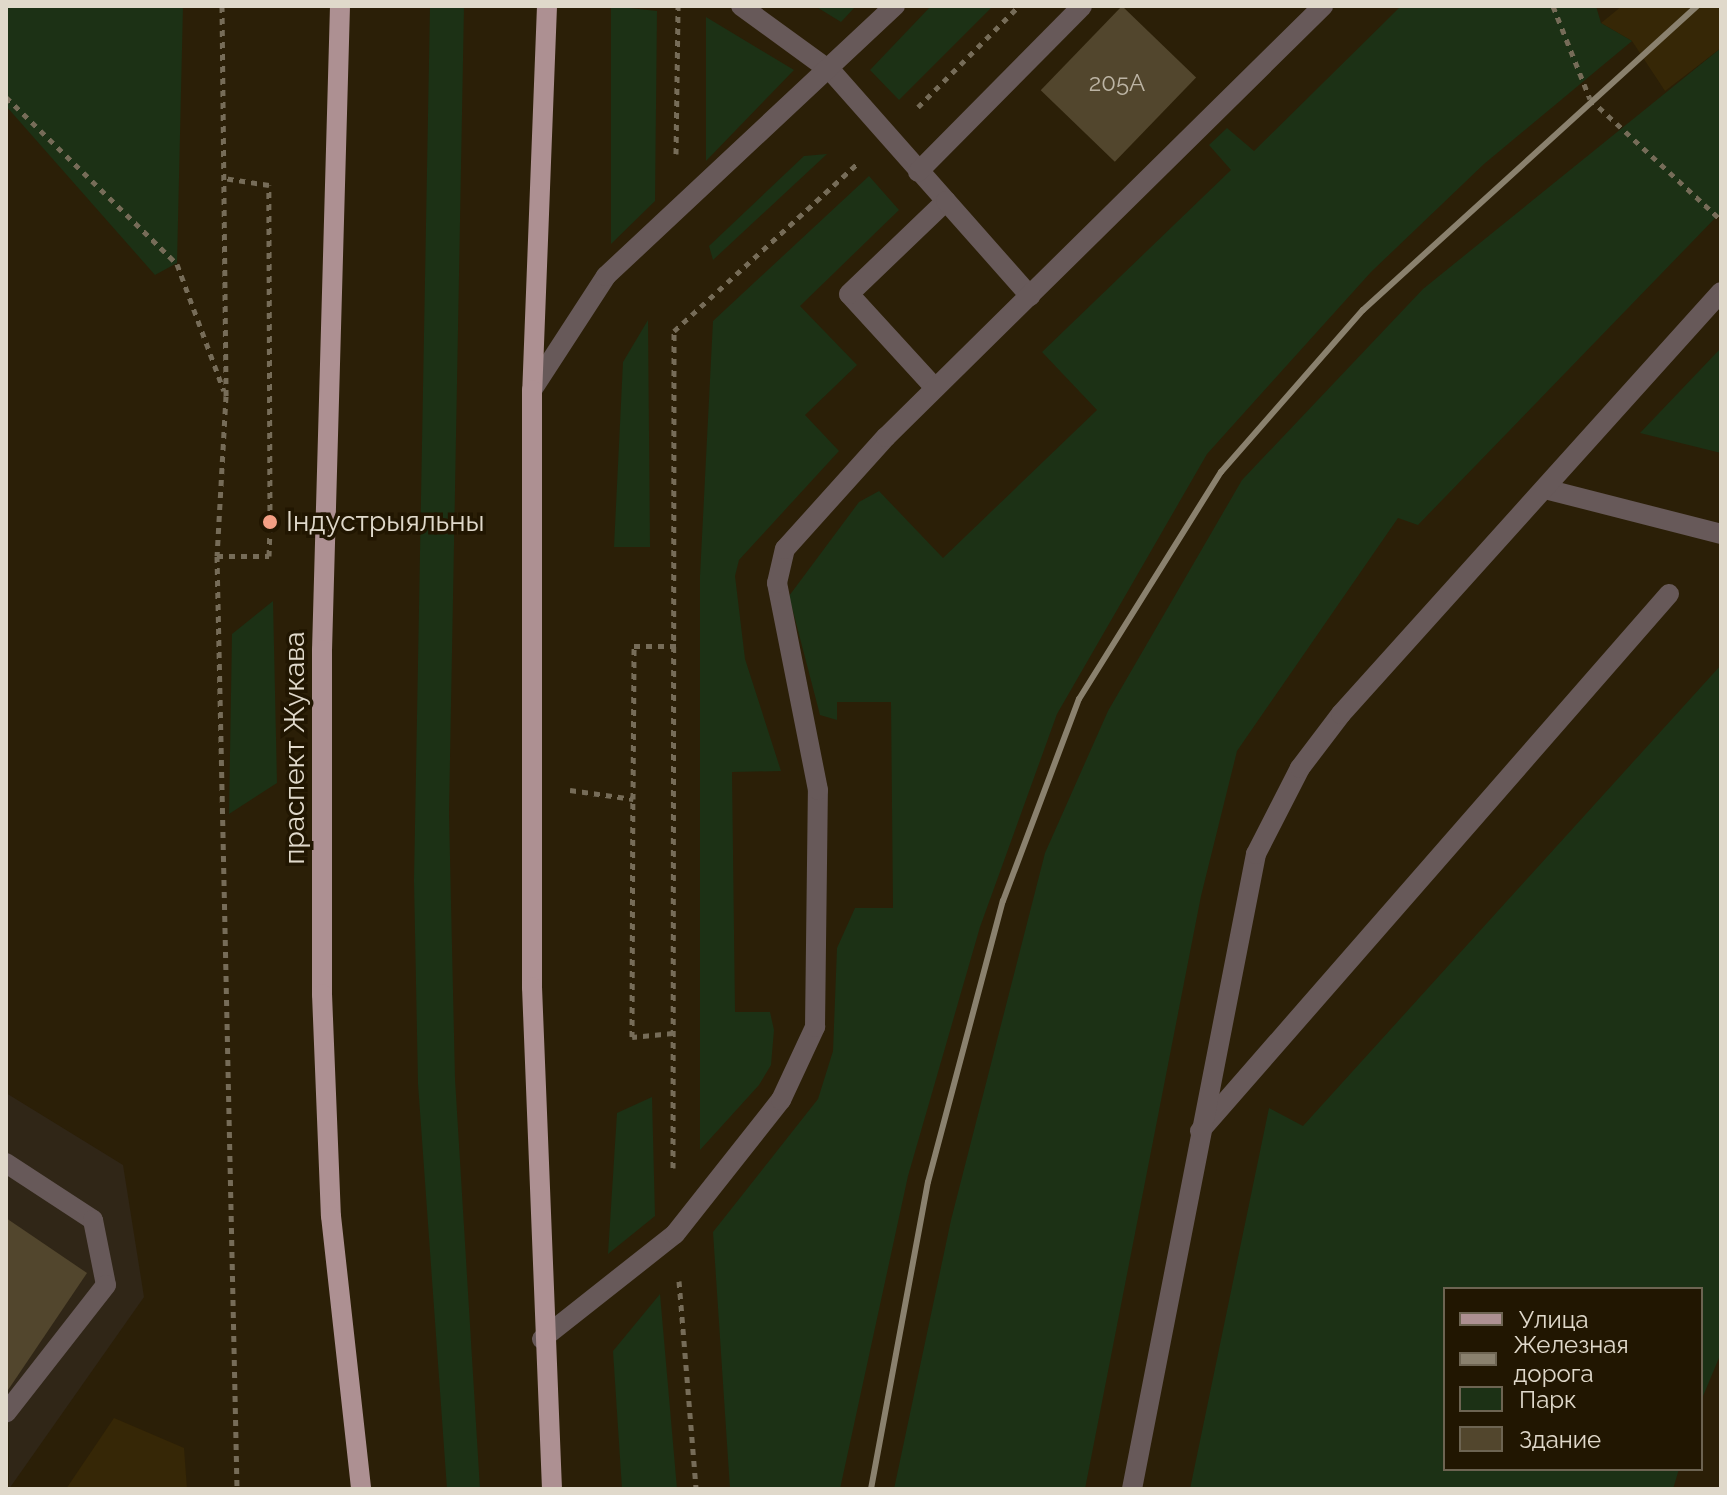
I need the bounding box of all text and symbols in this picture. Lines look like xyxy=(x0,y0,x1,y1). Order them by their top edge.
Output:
house number: 205А xyxy=(1089,69,1145,97)
place label: Індустрыяльны xyxy=(286,505,485,539)
marker: Індустрыяльны xyxy=(261,513,279,531)
street label: праспект Жукава xyxy=(278,632,312,864)
legend xyxy=(1443,1287,1703,1471)
text: Улица xyxy=(1519,1305,1589,1334)
text: Железная дорога xyxy=(1513,1330,1629,1388)
text: Парк xyxy=(1519,1385,1577,1414)
text: Здание xyxy=(1519,1425,1601,1454)

